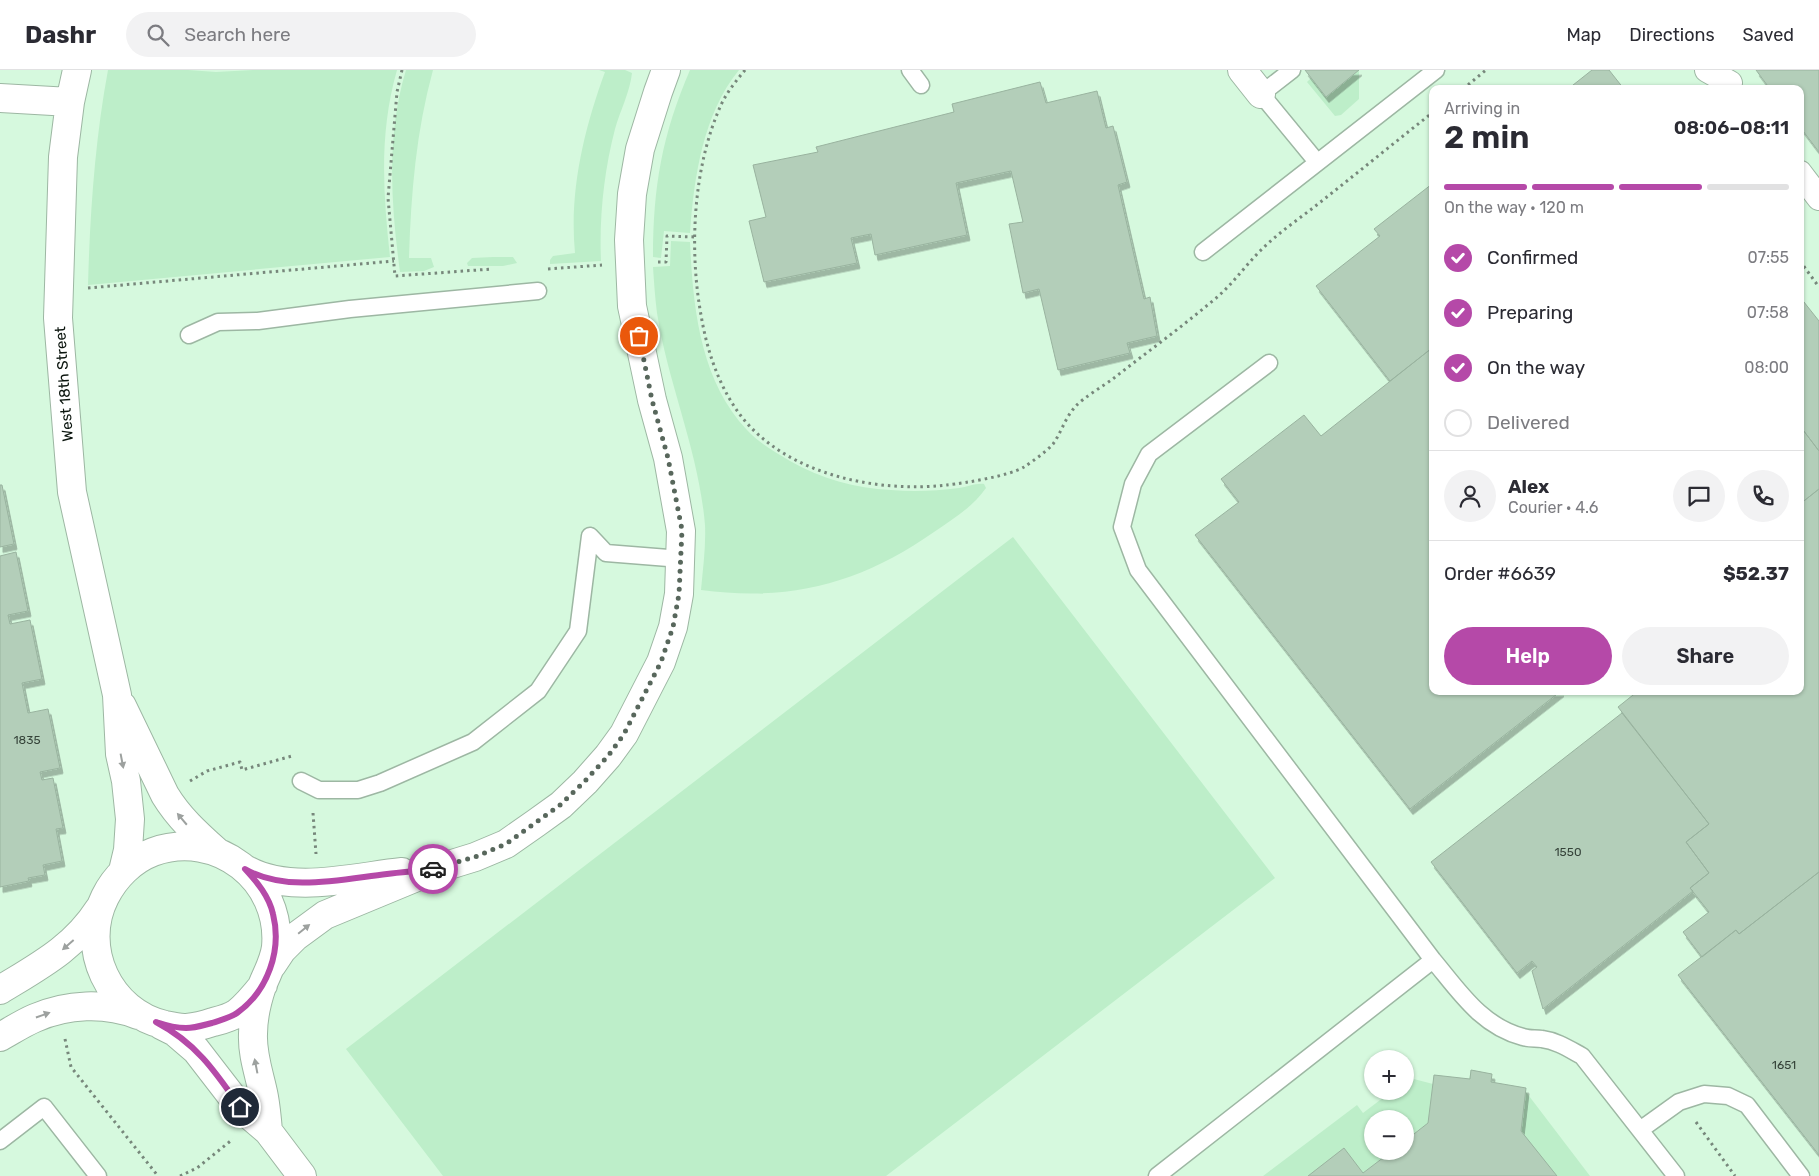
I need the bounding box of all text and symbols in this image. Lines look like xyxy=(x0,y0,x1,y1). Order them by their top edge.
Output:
search box xyxy=(126,12,476,57)
text: Dashr xyxy=(25,21,96,49)
icon: search xyxy=(144,21,172,49)
text: Search here xyxy=(184,23,291,46)
text: Map xyxy=(1566,24,1601,46)
text: Directions xyxy=(1629,24,1715,46)
text: Saved xyxy=(1743,24,1794,46)
text: Arriving in xyxy=(1444,99,1520,118)
text: 08:06–08:11 xyxy=(1674,116,1789,139)
text: 2 min xyxy=(1444,118,1529,156)
text: On the way · 120 m xyxy=(1444,198,1584,217)
icon: check xyxy=(1444,244,1472,272)
text: Confirmed xyxy=(1487,246,1578,269)
text: 07:55 xyxy=(1748,248,1789,267)
icon: check xyxy=(1444,299,1472,327)
text: Preparing xyxy=(1487,301,1573,324)
text: 07:58 xyxy=(1747,303,1789,322)
pin xyxy=(618,315,660,357)
icon: bag xyxy=(625,322,653,350)
street label: West 18th Street xyxy=(51,326,77,442)
icon: check xyxy=(1444,354,1472,382)
text: On the way xyxy=(1487,356,1585,379)
text: 08:00 xyxy=(1744,358,1789,377)
text: Delivered xyxy=(1487,411,1570,434)
button: person xyxy=(1444,470,1496,522)
button: chat xyxy=(1673,470,1725,522)
button: phone xyxy=(1737,470,1789,522)
text: Alex xyxy=(1508,475,1549,498)
text: Courier · 4.6 xyxy=(1508,498,1598,517)
text: Order #6639 xyxy=(1444,562,1556,585)
text: $52.37 xyxy=(1723,562,1789,585)
button: Help xyxy=(1444,627,1612,685)
button: Share xyxy=(1622,627,1789,685)
house number: 1835 xyxy=(13,733,41,747)
one-way arrow xyxy=(118,754,126,769)
one-way arrow xyxy=(176,813,187,826)
courier xyxy=(408,844,458,894)
house number: 1550 xyxy=(1554,845,1582,859)
icon: car xyxy=(419,855,447,883)
one-way arrow xyxy=(298,924,311,935)
one-way arrow xyxy=(62,939,75,950)
one-way arrow xyxy=(36,1011,51,1018)
map controls xyxy=(1364,1050,1414,1160)
button: + xyxy=(1364,1050,1414,1100)
one-way arrow xyxy=(252,1058,260,1073)
house number: 1651 xyxy=(1772,1058,1796,1072)
pin xyxy=(219,1086,261,1128)
icon: home xyxy=(226,1093,254,1121)
button: − xyxy=(1364,1110,1414,1160)

